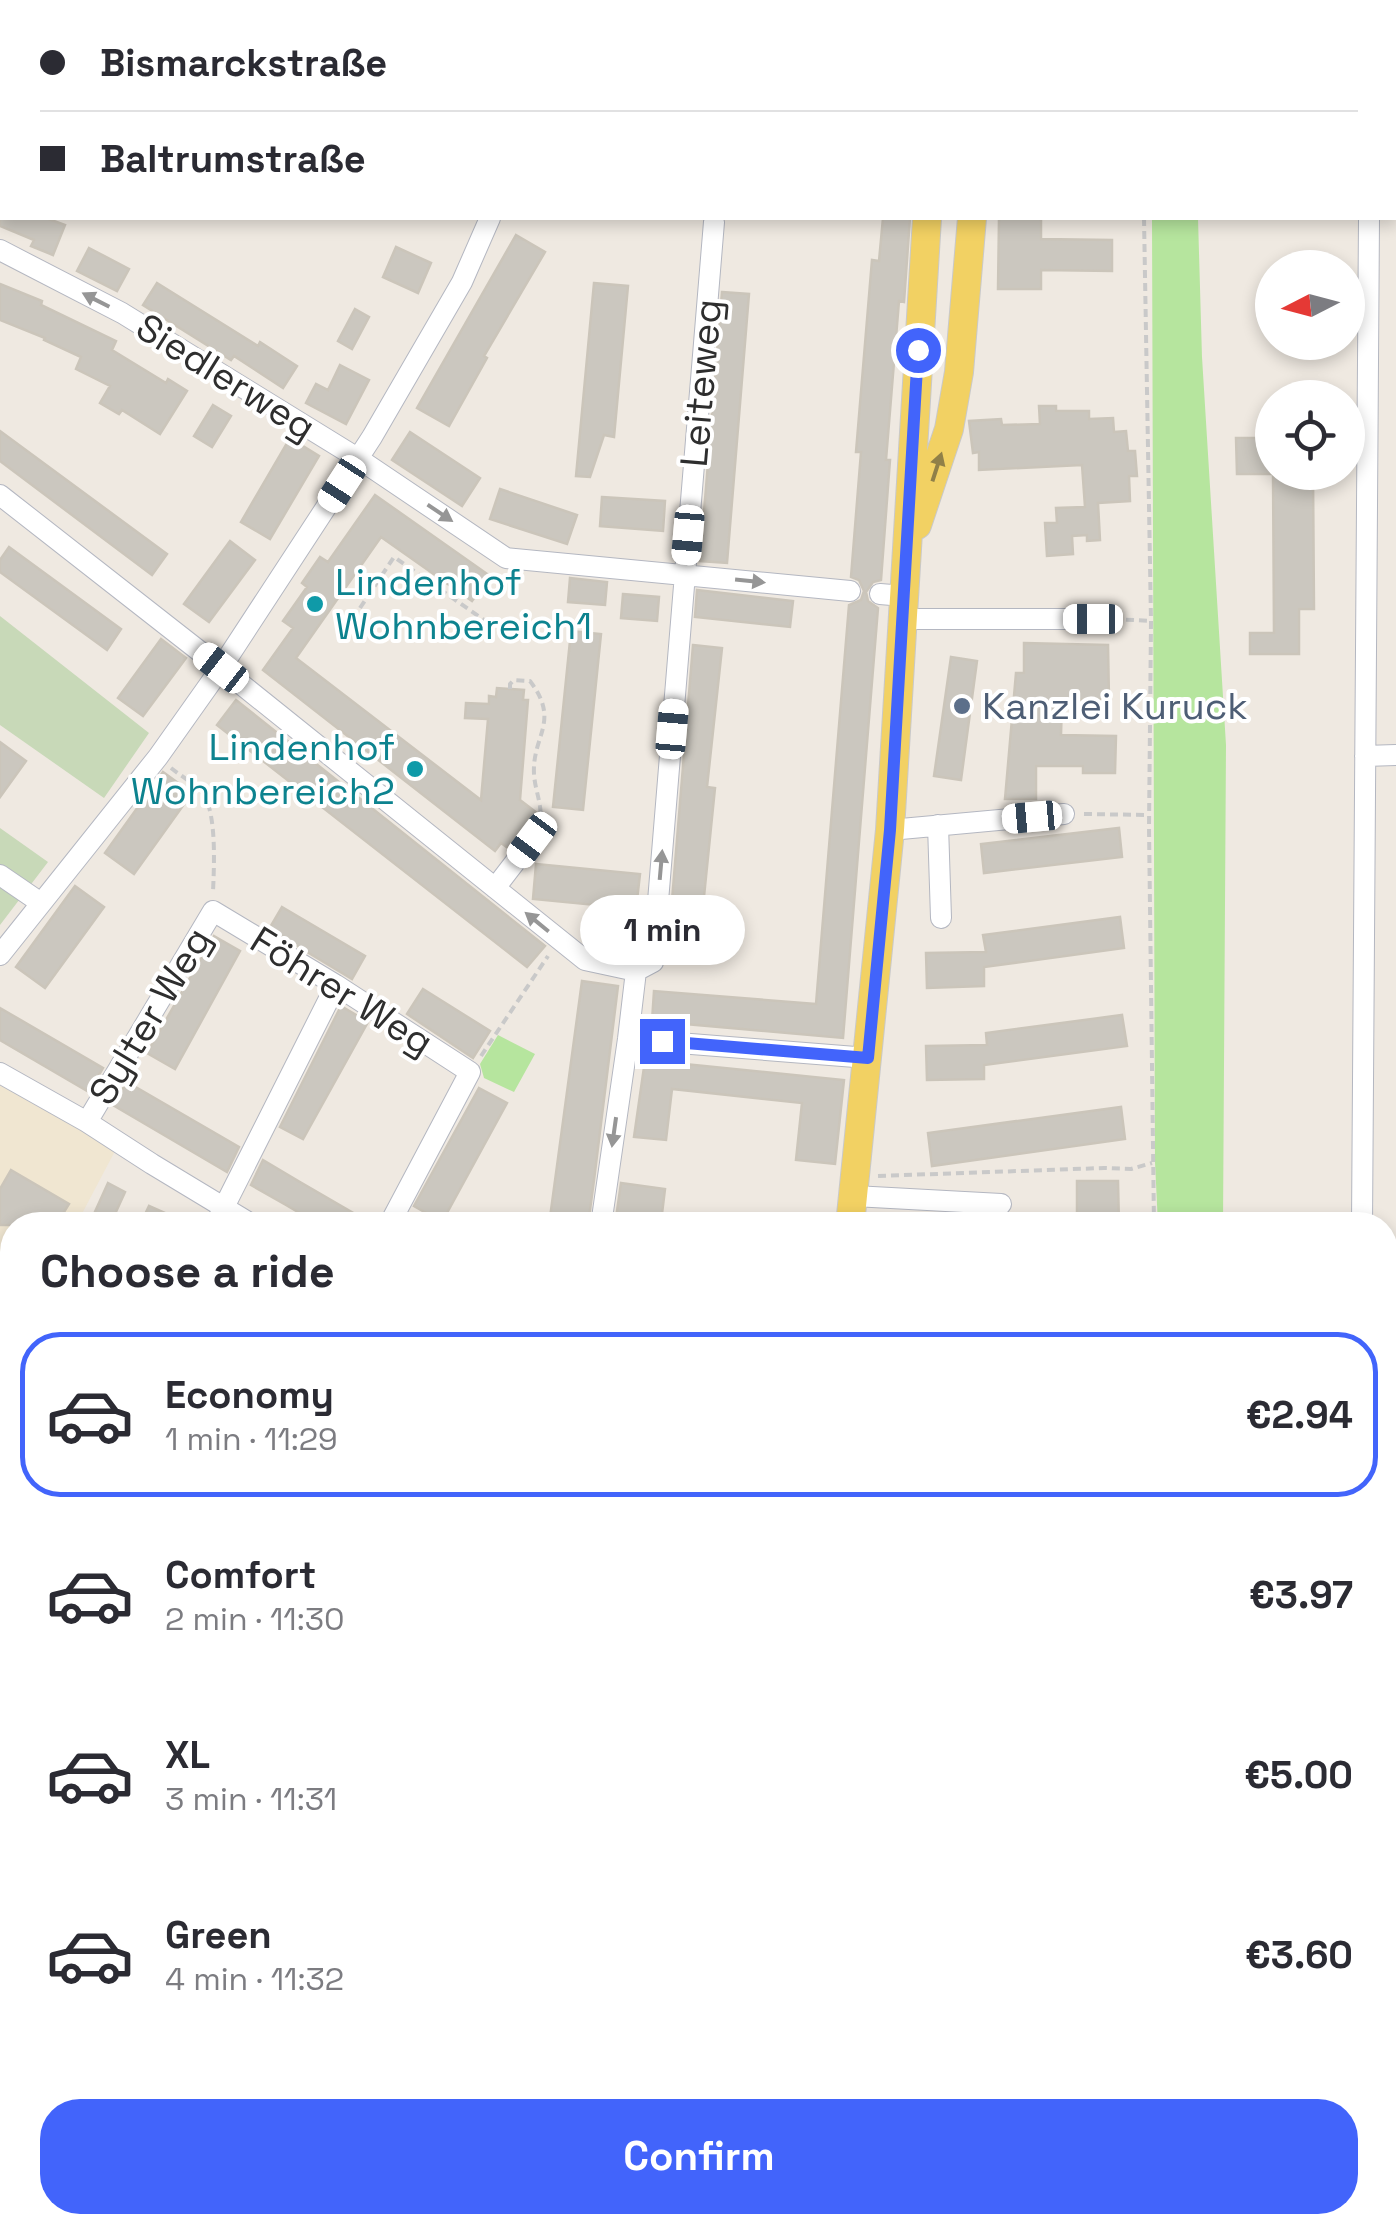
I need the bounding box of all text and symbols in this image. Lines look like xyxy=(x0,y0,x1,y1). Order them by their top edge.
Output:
text: Bismarckstraße xyxy=(100,39,387,87)
text: Baltrumstraße xyxy=(100,135,366,183)
north arrow xyxy=(1255,250,1365,360)
map controls xyxy=(1255,250,1365,490)
one-way arrow xyxy=(81,292,110,309)
street label: Leiteweg xyxy=(670,297,732,469)
street label: Siedlerweg xyxy=(127,303,325,451)
route start xyxy=(896,328,941,373)
button: locate xyxy=(1255,380,1365,490)
car xyxy=(313,451,371,517)
one-way arrow xyxy=(930,452,945,482)
one-way arrow xyxy=(426,503,453,522)
car xyxy=(670,504,706,566)
place label: Lindenhof Wohnbereich1 xyxy=(335,558,592,650)
one-way arrow xyxy=(735,573,766,589)
marker: Lindenhof Wohnbereich1 xyxy=(304,593,326,615)
car xyxy=(1063,604,1123,634)
car xyxy=(188,638,254,698)
place label: Kanzlei Kuruck xyxy=(982,682,1248,730)
marker: Kanzlei Kuruck xyxy=(951,695,973,717)
car xyxy=(654,698,690,760)
place label: Lindenhof Wohnbereich2 xyxy=(131,723,395,815)
marker: Lindenhof Wohnbereich2 xyxy=(404,758,426,780)
car xyxy=(1001,799,1063,835)
car xyxy=(502,807,562,873)
one-way arrow xyxy=(654,848,670,880)
callout: 1 min xyxy=(580,896,744,966)
text: 1 min xyxy=(623,910,702,950)
one-way arrow xyxy=(525,912,550,933)
street label: Föhrer Weg xyxy=(242,916,442,1066)
street label: Sylter Weg xyxy=(78,919,222,1113)
route end xyxy=(640,1019,685,1064)
one-way arrow xyxy=(606,1116,622,1148)
text: Choose a ride xyxy=(40,1243,335,1300)
icon: car xyxy=(45,1370,135,1460)
text: Economy xyxy=(165,1371,334,1419)
text: €2.94 xyxy=(1246,1391,1353,1439)
text: 1 min · 11:29 xyxy=(165,1419,338,1459)
icon: car xyxy=(45,1550,135,1640)
text: Comfort xyxy=(165,1551,316,1599)
text: €3.97 xyxy=(1249,1571,1353,1619)
text: 2 min · 11:30 xyxy=(165,1599,345,1639)
icon: car xyxy=(45,1730,135,1820)
text: XL xyxy=(165,1731,210,1779)
text: €5.00 xyxy=(1244,1751,1353,1799)
text: 3 min · 11:31 xyxy=(165,1779,337,1819)
icon: car xyxy=(45,1910,135,2000)
text: Green xyxy=(165,1911,272,1959)
text: €3.60 xyxy=(1245,1931,1353,1979)
text: 4 min · 11:32 xyxy=(165,1959,344,1999)
button: Confirm xyxy=(40,2099,1358,2214)

